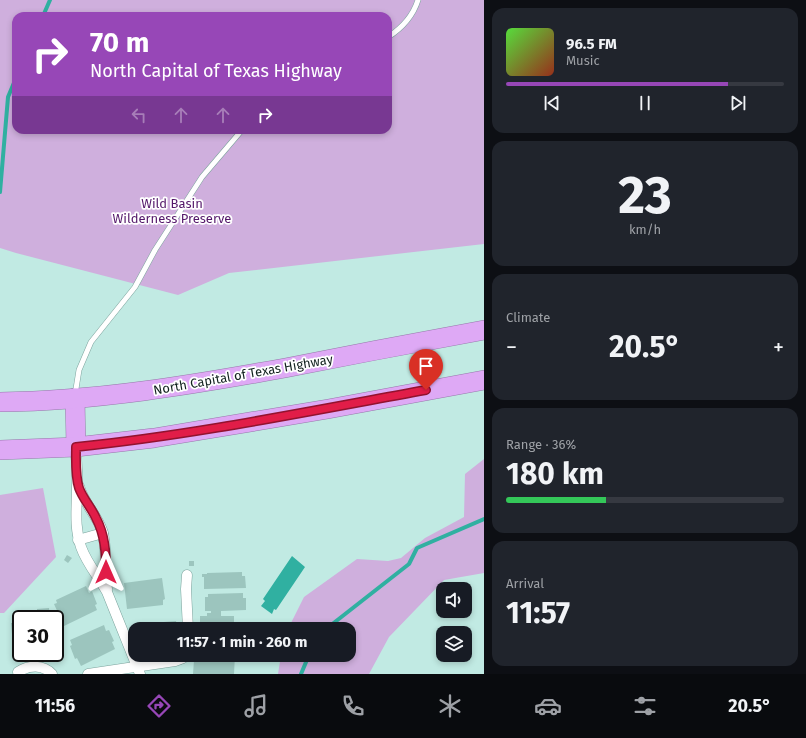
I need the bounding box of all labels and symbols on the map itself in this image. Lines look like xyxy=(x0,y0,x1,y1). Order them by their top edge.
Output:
park label: Wild Basin Wilderness Preserve xyxy=(113,196,231,226)
pin xyxy=(409,349,443,390)
street label: North Capital of Texas Highway xyxy=(152,351,335,398)
position arrow xyxy=(85,551,127,593)
speed limit sign: 30 xyxy=(12,610,64,662)

